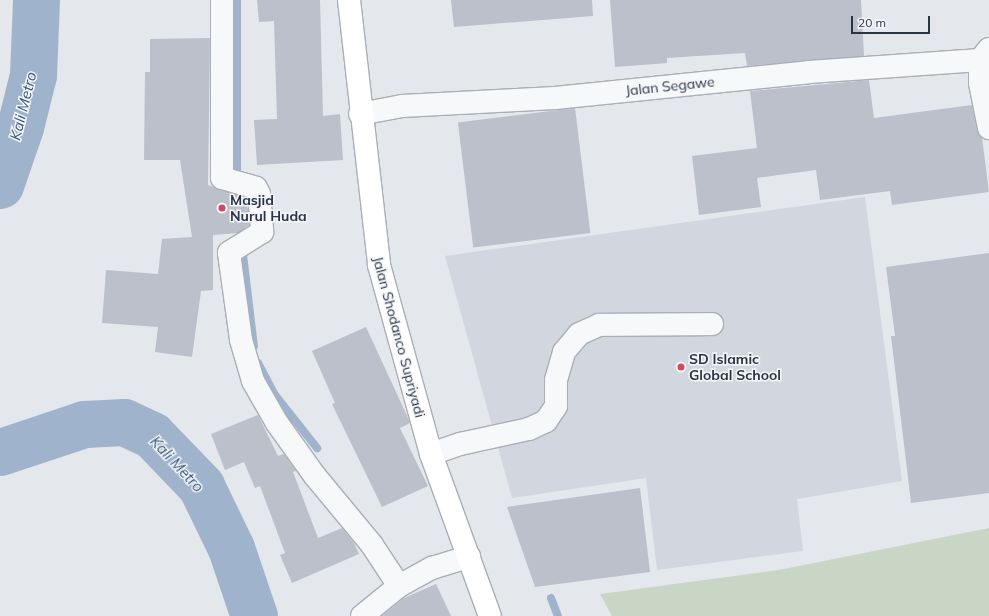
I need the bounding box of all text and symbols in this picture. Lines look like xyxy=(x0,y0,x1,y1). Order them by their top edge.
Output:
scale bar xyxy=(853,8,932,34)
text: 20 m xyxy=(858,15,886,30)
water label: Kali Metro xyxy=(6,70,40,142)
street label: Jalan Segawe xyxy=(625,73,715,99)
place label: Masjid Nurul Huda xyxy=(230,192,307,224)
marker: Masjid Nurul Huda xyxy=(217,203,227,213)
street label: Jalan Shodanco Supriyadi xyxy=(369,255,429,419)
place label: SD Islamic Global School xyxy=(689,351,781,384)
marker: SD Islamic Global School xyxy=(676,362,686,372)
water label: Kali Metro xyxy=(147,432,207,496)

